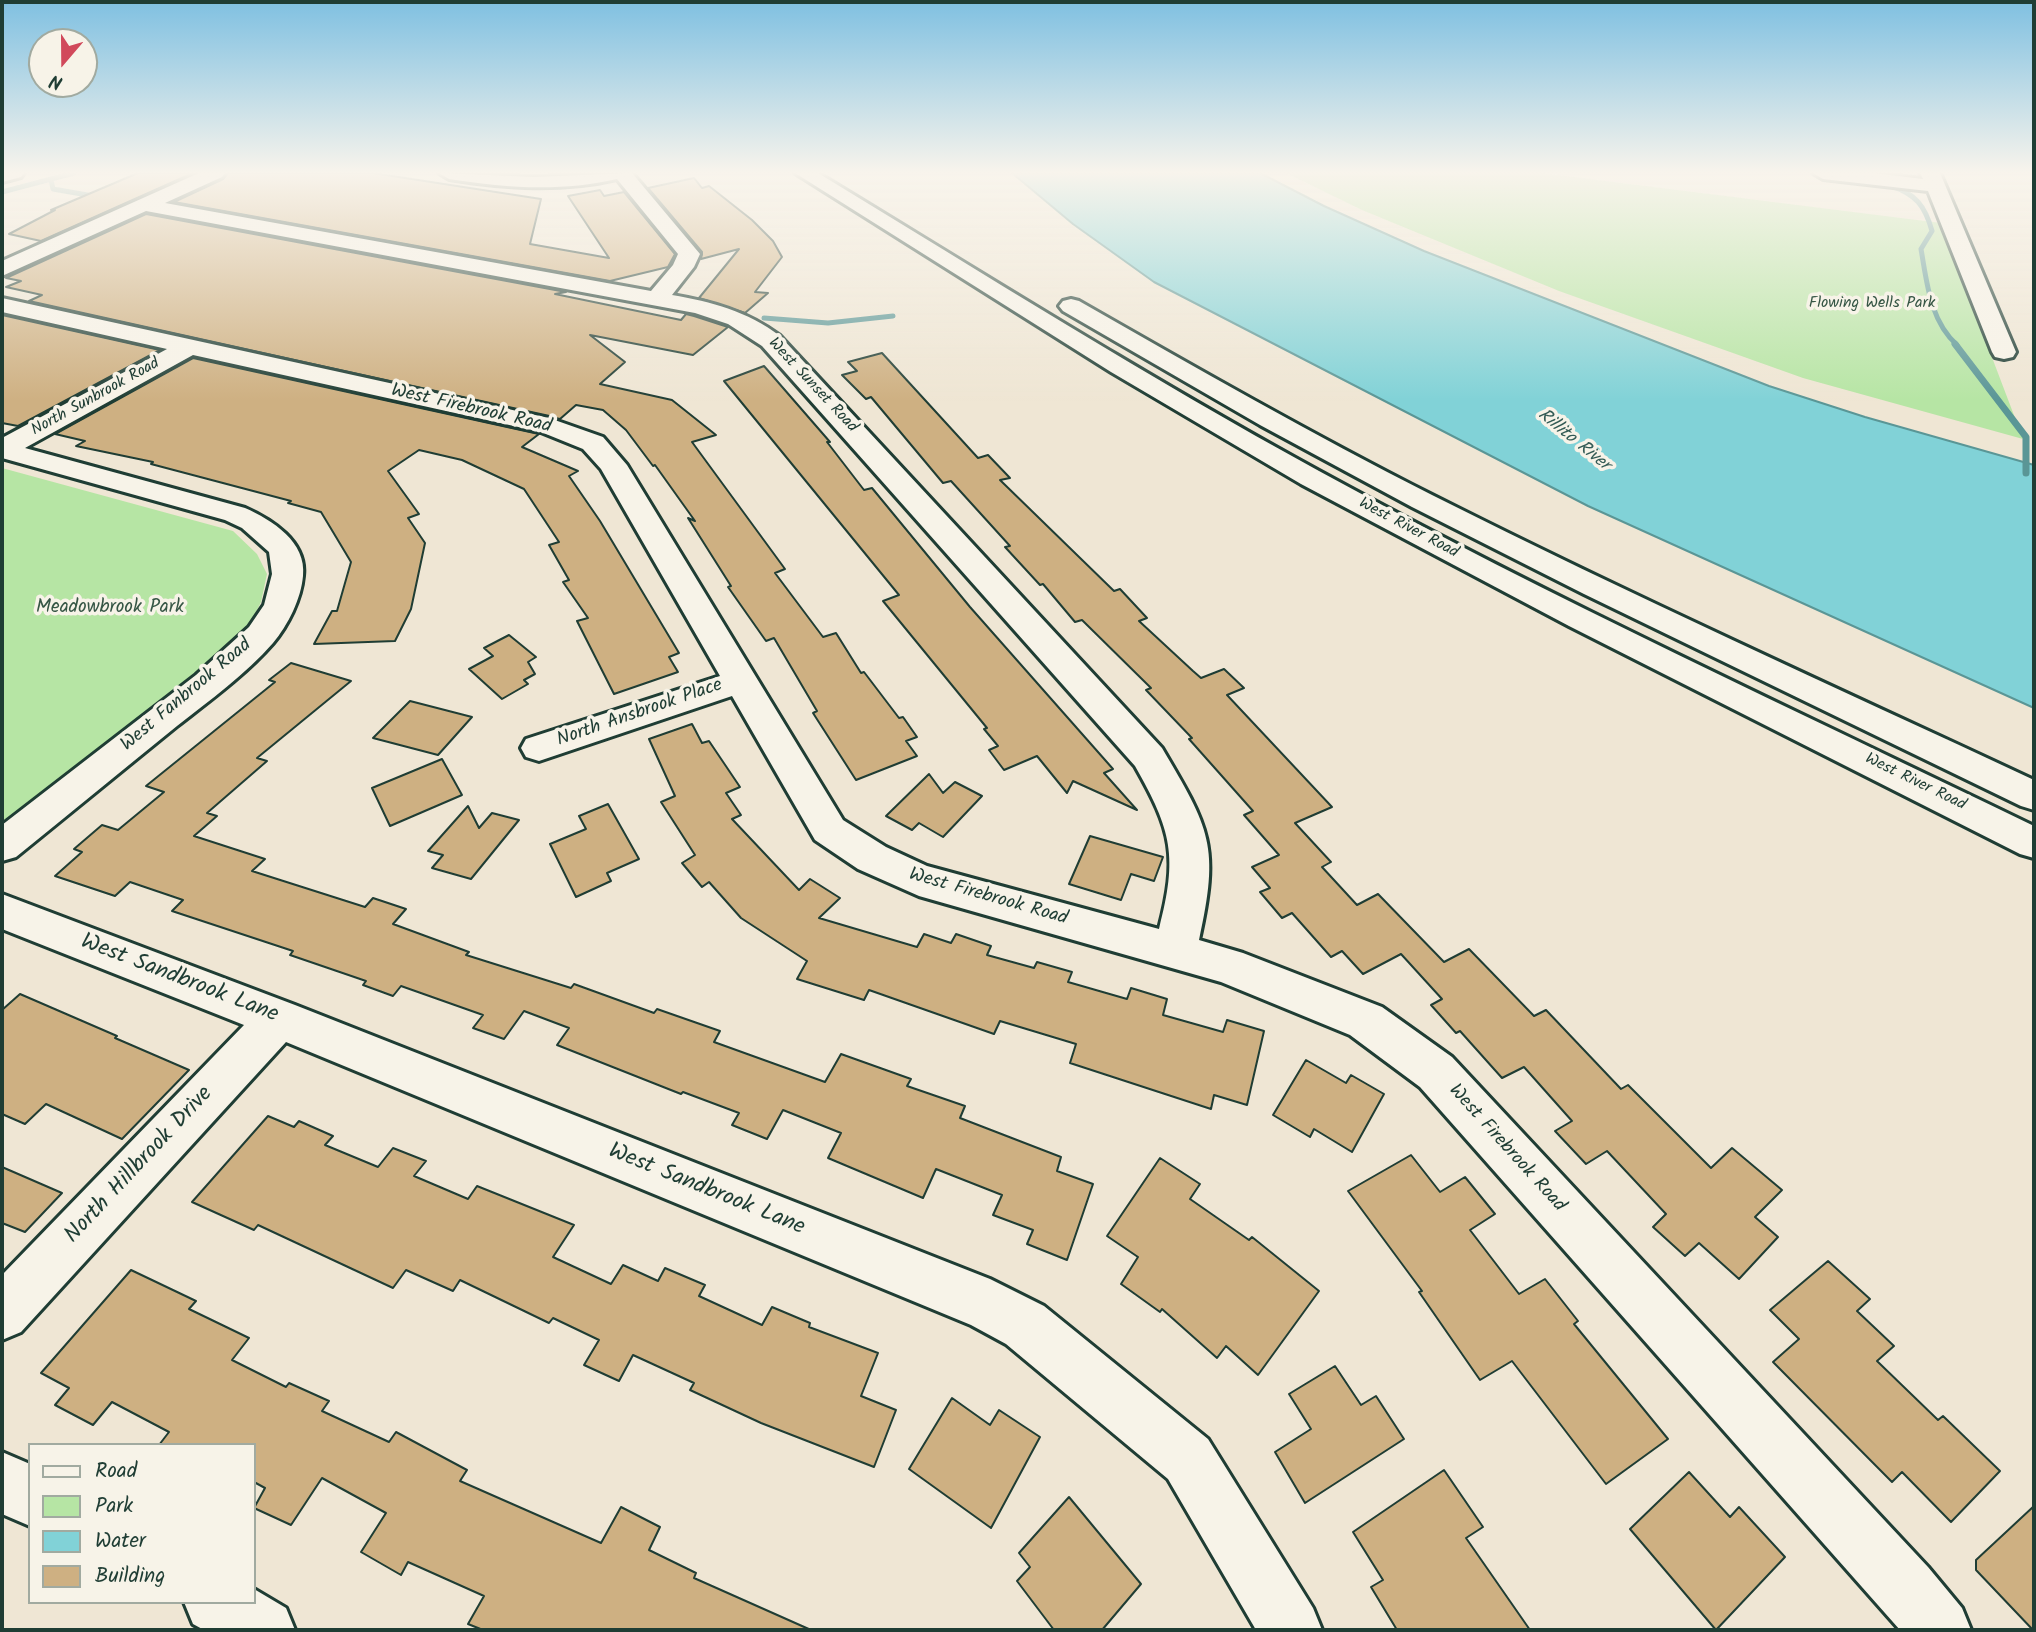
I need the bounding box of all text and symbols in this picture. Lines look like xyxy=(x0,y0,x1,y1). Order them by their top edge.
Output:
north arrow xyxy=(28,28,98,98)
text: N xyxy=(46,65,67,97)
park label: Flowing Wells Park xyxy=(1809,294,1935,314)
street label: West Sunset Road xyxy=(763,335,861,437)
street label: North Sunbrook Road xyxy=(29,355,163,441)
street label: West Firebrook Road xyxy=(389,380,553,440)
water label: Rillito River xyxy=(1533,405,1613,477)
street label: West River Road xyxy=(1355,495,1461,563)
park label: Meadowbrook Park xyxy=(36,598,184,620)
street label: West Fanbrook Road xyxy=(117,635,257,757)
street label: North Ansbrook Place xyxy=(554,675,726,753)
street label: West River Road xyxy=(1861,750,1969,816)
street label: West Firebrook Road xyxy=(906,864,1070,932)
street label: West Sandbrook Lane xyxy=(76,930,282,1030)
street label: West Firebrook Road xyxy=(1443,1080,1569,1218)
street label: North Hillbrook Drive xyxy=(60,1082,220,1250)
street label: West Sandbrook Lane xyxy=(604,1139,808,1243)
legend xyxy=(28,1443,256,1604)
text: Road xyxy=(95,1455,137,1488)
text: Park xyxy=(95,1490,133,1523)
text: Water xyxy=(95,1525,146,1558)
text: Building xyxy=(95,1560,165,1593)

